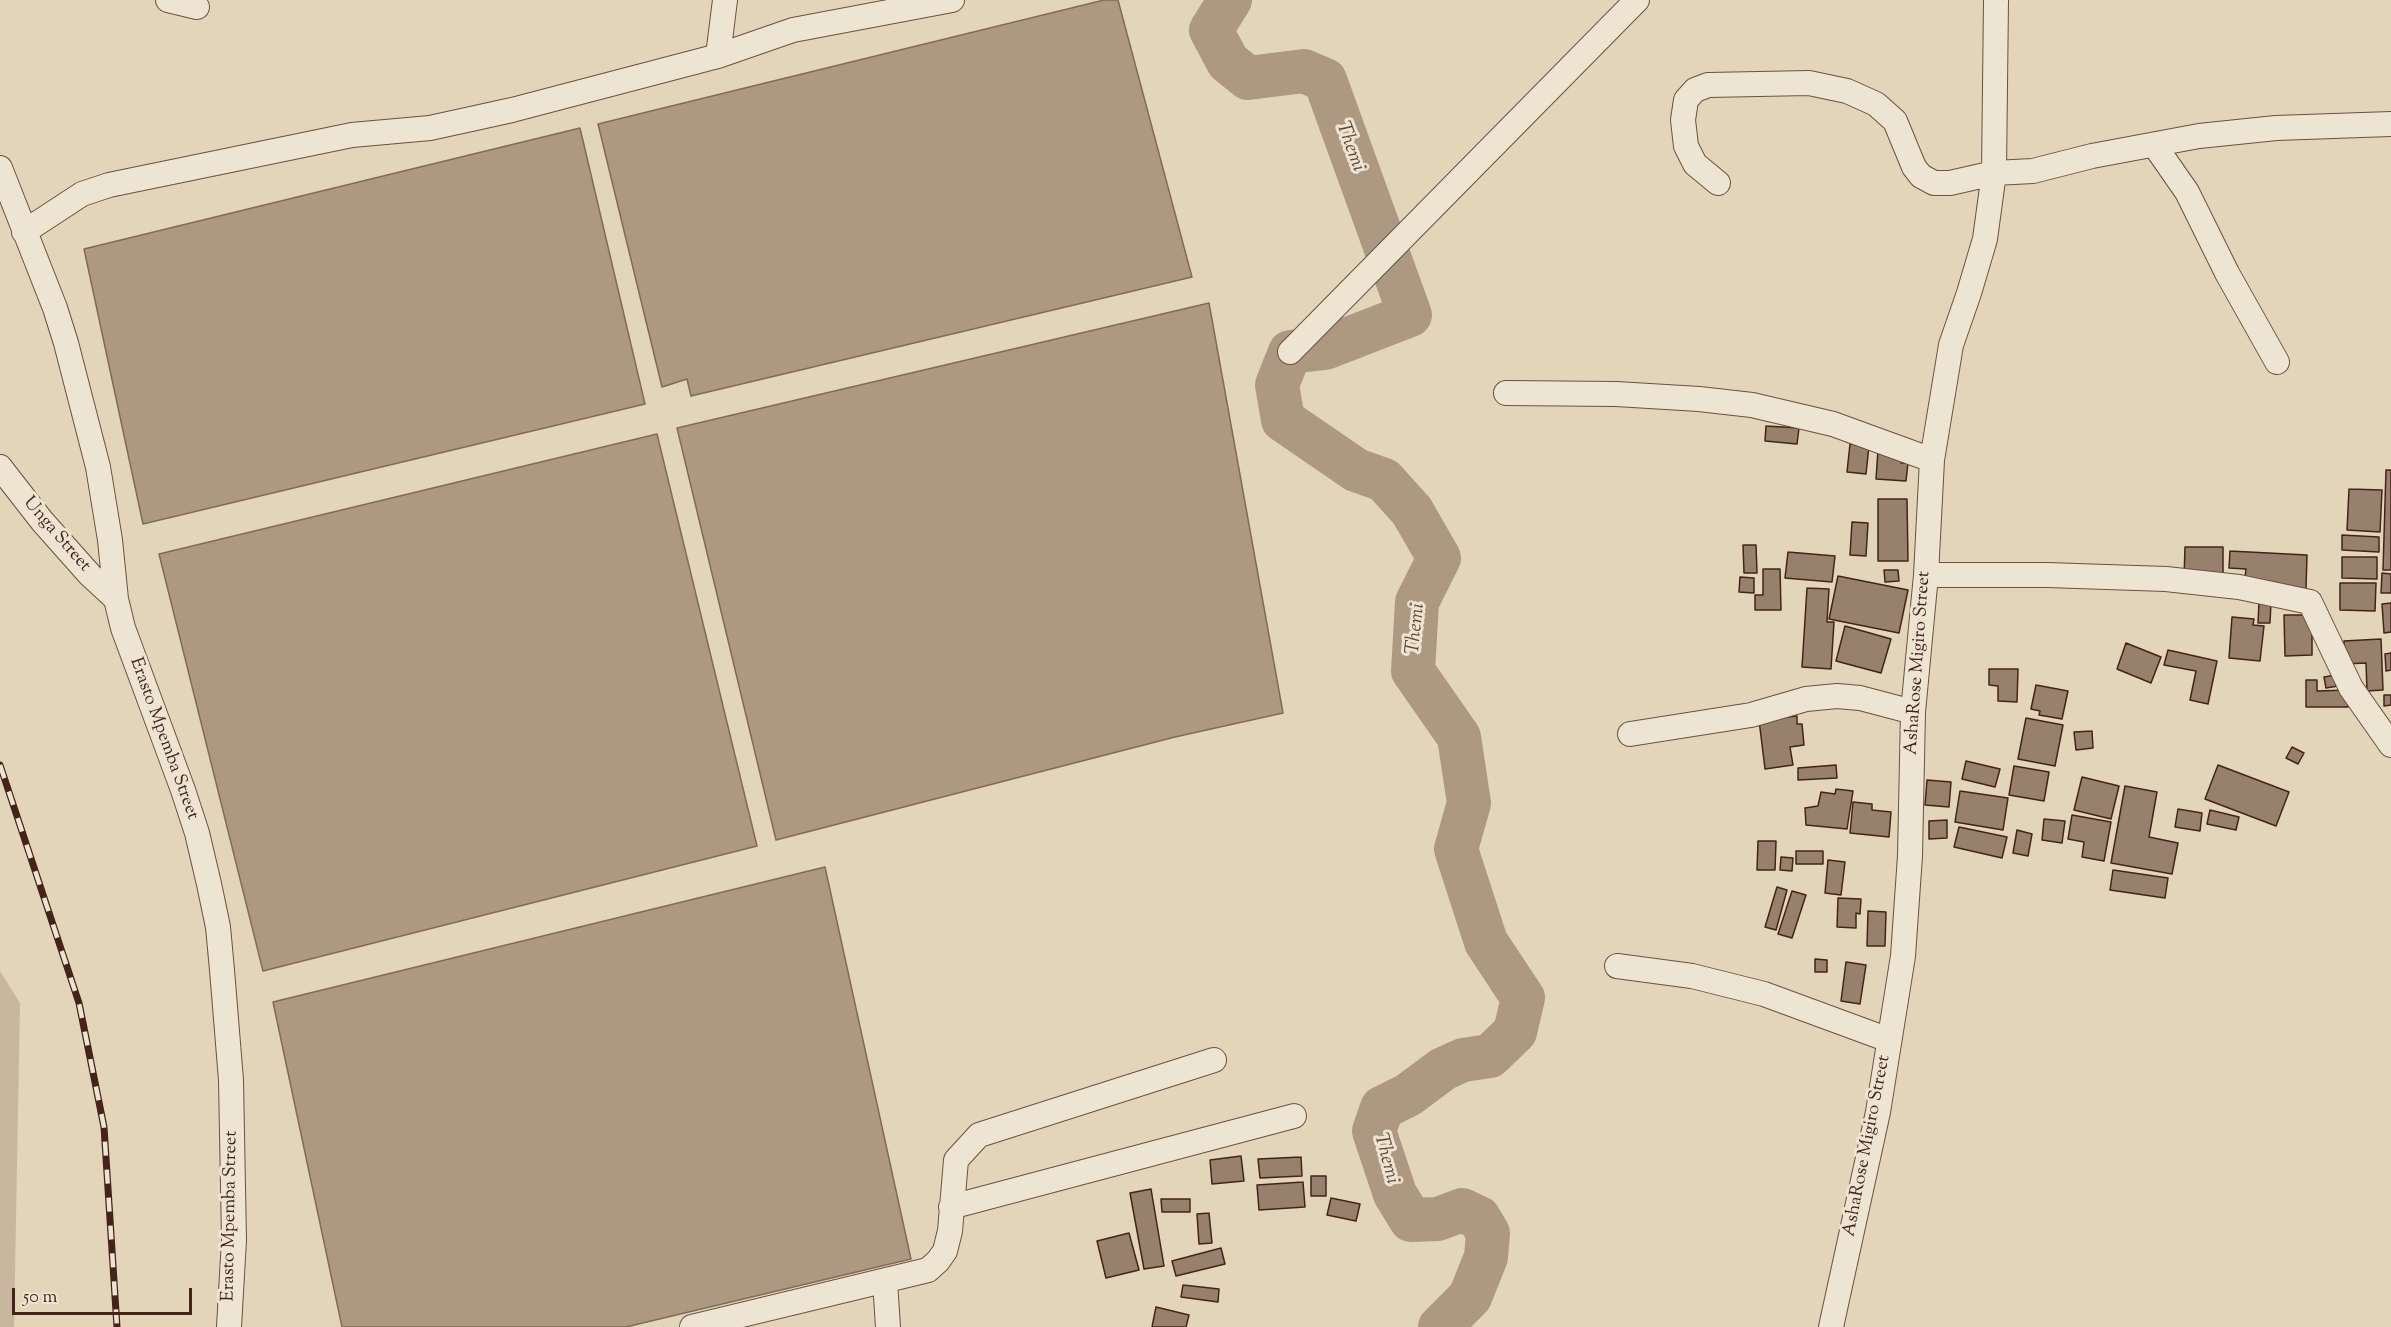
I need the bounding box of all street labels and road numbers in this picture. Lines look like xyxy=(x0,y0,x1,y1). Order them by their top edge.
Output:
street label: Unga Street xyxy=(17,493,95,577)
street label: AshaRose Migiro Street xyxy=(1902,570,1936,756)
street label: Erasto Mpemba Street xyxy=(124,655,202,823)
street label: AshaRose Migiro Street xyxy=(1840,1053,1896,1239)
street label: Erasto Mpemba Street xyxy=(219,1130,243,1302)

